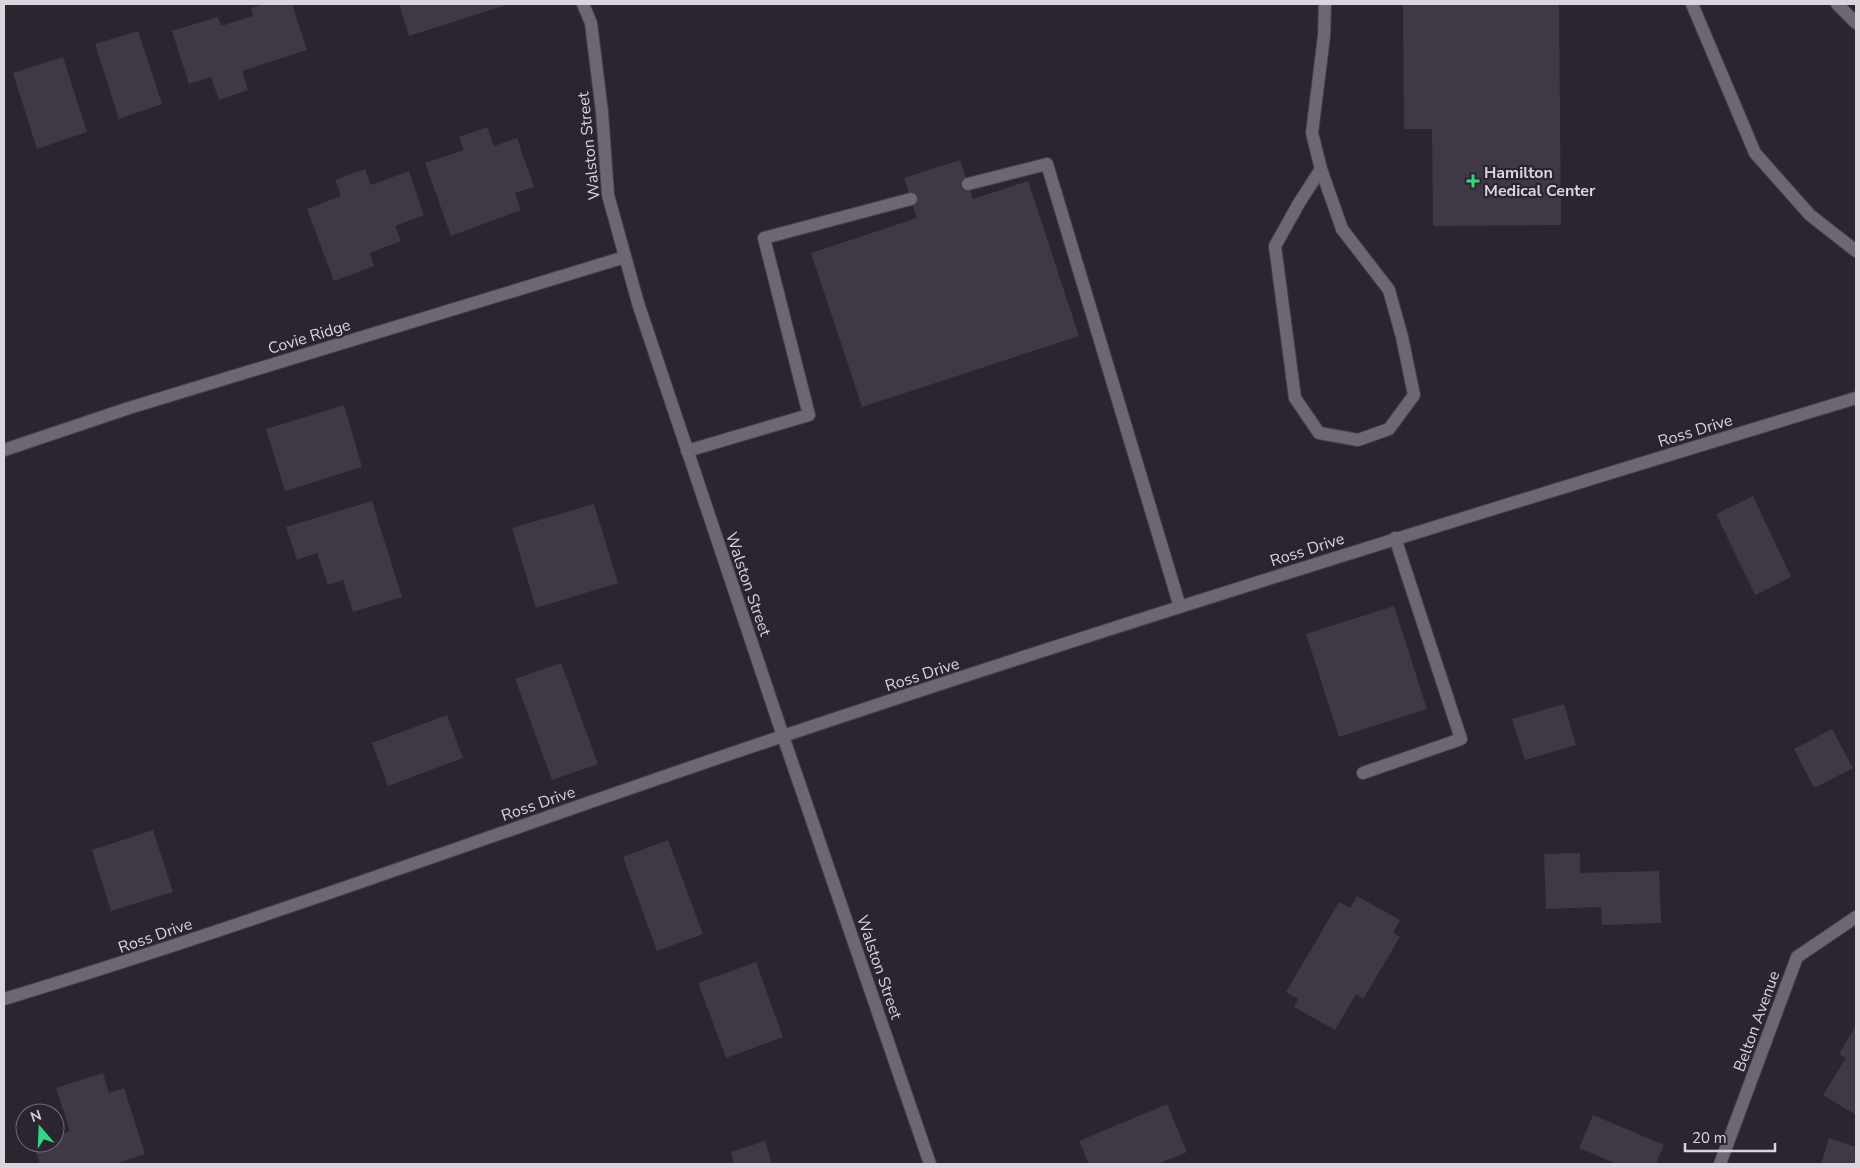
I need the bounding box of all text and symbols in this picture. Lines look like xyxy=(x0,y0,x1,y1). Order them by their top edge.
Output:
street label: Walston Street xyxy=(572,90,606,201)
place label: Hamilton Medical Center xyxy=(1484,162,1596,202)
marker: Hamilton Medical Center xyxy=(1466,174,1480,188)
street label: Covie Ridge xyxy=(265,314,353,360)
street label: Ross Drive xyxy=(1655,409,1735,453)
street label: Ross Drive xyxy=(1267,528,1347,572)
street label: Walston Street xyxy=(720,529,776,640)
street label: Ross Drive xyxy=(882,653,962,697)
street label: Ross Drive xyxy=(498,781,578,827)
street label: Walston Street xyxy=(851,912,907,1023)
street label: Ross Drive xyxy=(115,913,195,959)
street label: Belton Avenue xyxy=(1728,968,1785,1075)
north arrow xyxy=(15,1103,65,1153)
text: N xyxy=(28,1105,44,1127)
scale bar xyxy=(1685,1120,1775,1152)
text: 20 m xyxy=(1692,1128,1727,1148)

